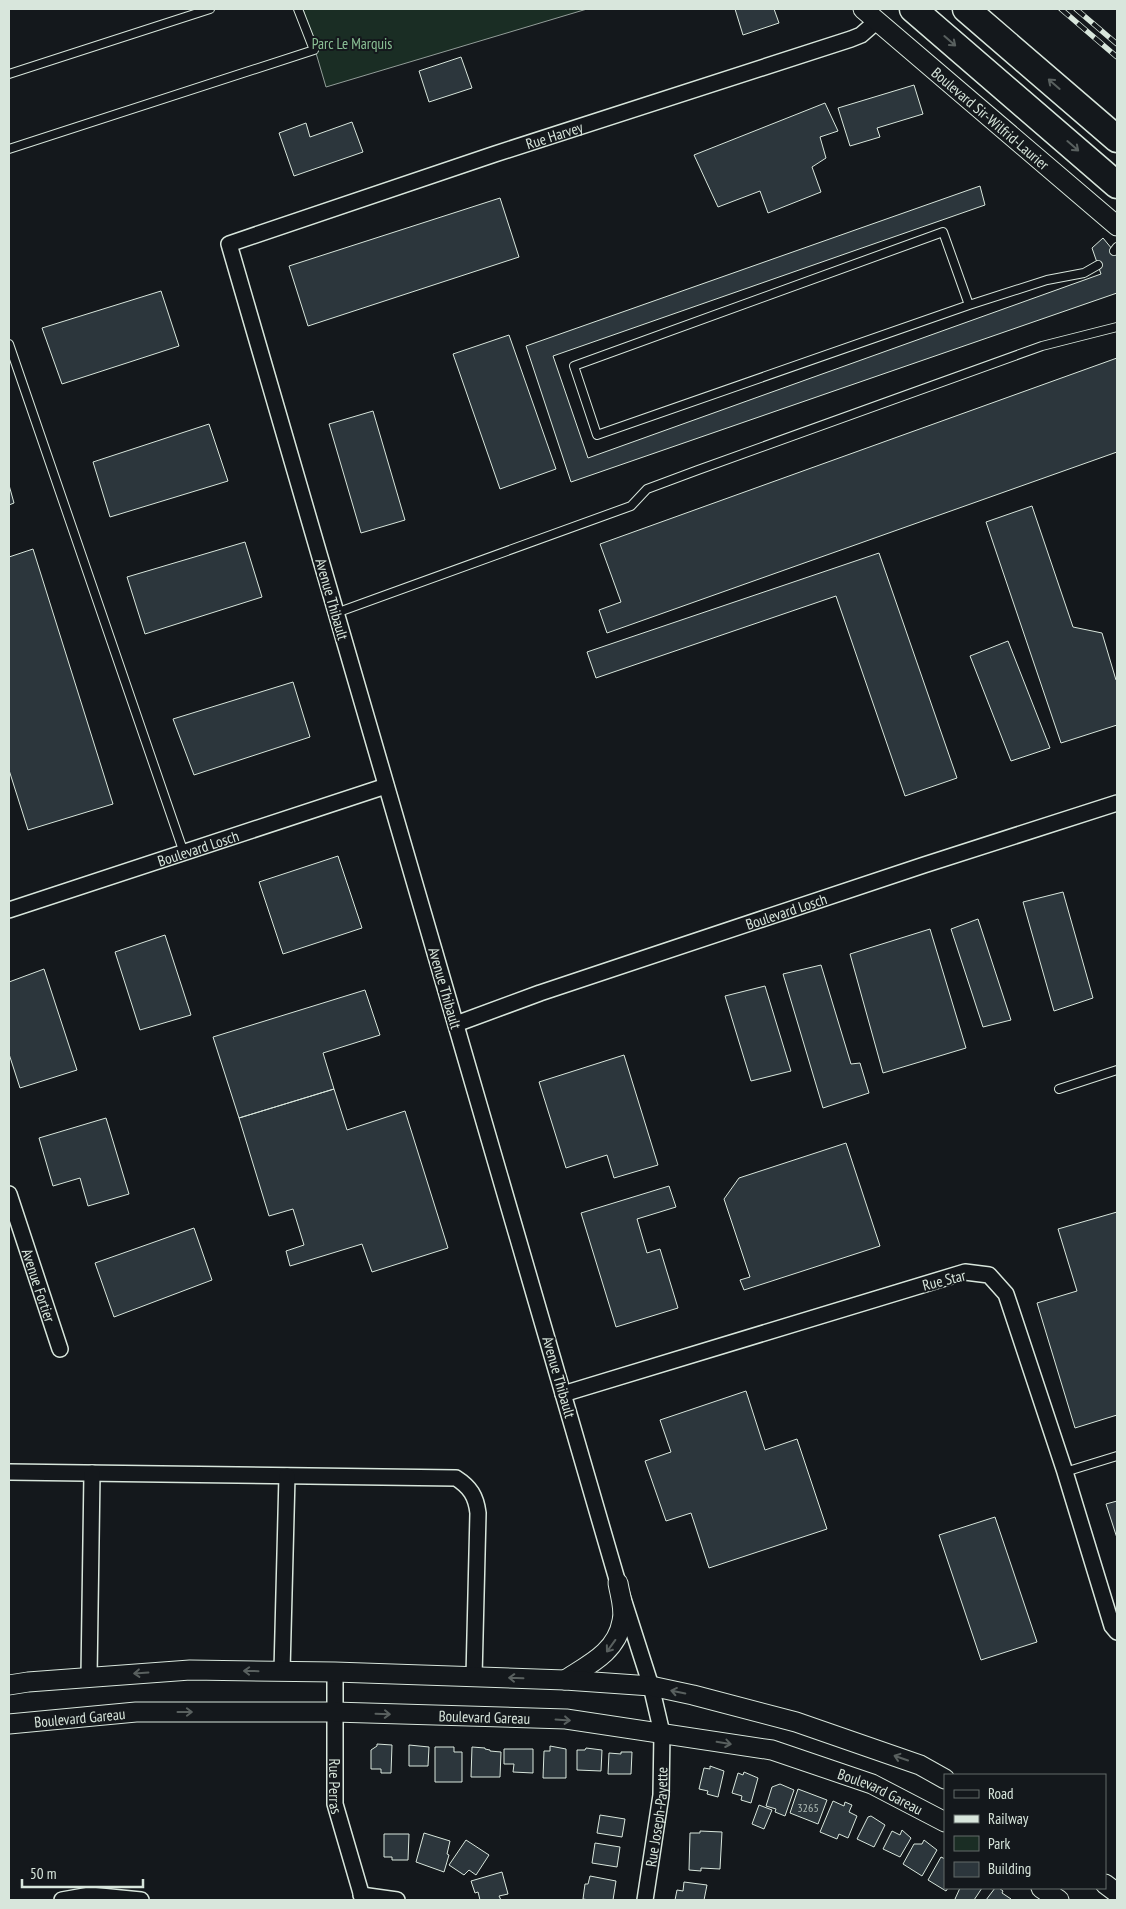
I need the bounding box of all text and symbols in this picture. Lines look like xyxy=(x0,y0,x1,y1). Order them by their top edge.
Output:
park label: Parc Le Marquis xyxy=(312,34,392,53)
one-way arrow xyxy=(943,35,956,46)
street label: Boulevard Sir-Wilfrid-Laurier xyxy=(928,63,1054,174)
one-way arrow xyxy=(1047,78,1060,90)
street label: Rue Harvey xyxy=(523,117,585,153)
one-way arrow xyxy=(1066,141,1079,152)
street label: Avenue Thibault xyxy=(311,556,353,642)
street label: Boulevard Losch xyxy=(155,826,241,870)
street label: Boulevard Losch xyxy=(743,889,829,933)
street label: Avenue Thibault xyxy=(424,945,466,1031)
street label: Avenue Fortier xyxy=(18,1246,60,1325)
street label: Rue Star xyxy=(920,1265,968,1295)
street label: Avenue Thibault xyxy=(538,1334,580,1420)
one-way arrow xyxy=(606,1639,616,1653)
one-way arrow xyxy=(243,1666,260,1676)
one-way arrow xyxy=(133,1669,149,1678)
one-way arrow xyxy=(508,1674,524,1683)
one-way arrow xyxy=(671,1687,687,1696)
street label: Boulevard Gareau xyxy=(33,1704,126,1731)
street label: Boulevard Gareau xyxy=(438,1706,530,1727)
one-way arrow xyxy=(176,1707,193,1717)
one-way arrow xyxy=(375,1709,391,1718)
one-way arrow xyxy=(555,1715,571,1724)
one-way arrow xyxy=(715,1738,731,1748)
one-way arrow xyxy=(893,1753,909,1763)
street label: Rue Perras xyxy=(325,1759,347,1816)
street label: Boulevard Gareau xyxy=(835,1764,926,1818)
street label: Rue Joseph-Payette xyxy=(641,1767,671,1868)
legend xyxy=(944,1774,1106,1889)
text: Road xyxy=(988,1784,1014,1803)
house number: 3265 xyxy=(797,1800,819,1815)
text: Railway xyxy=(988,1809,1029,1828)
text: Park xyxy=(988,1834,1010,1853)
scale bar xyxy=(22,1856,144,1888)
text: Building xyxy=(988,1859,1031,1878)
text: 50 m xyxy=(30,1864,56,1883)

